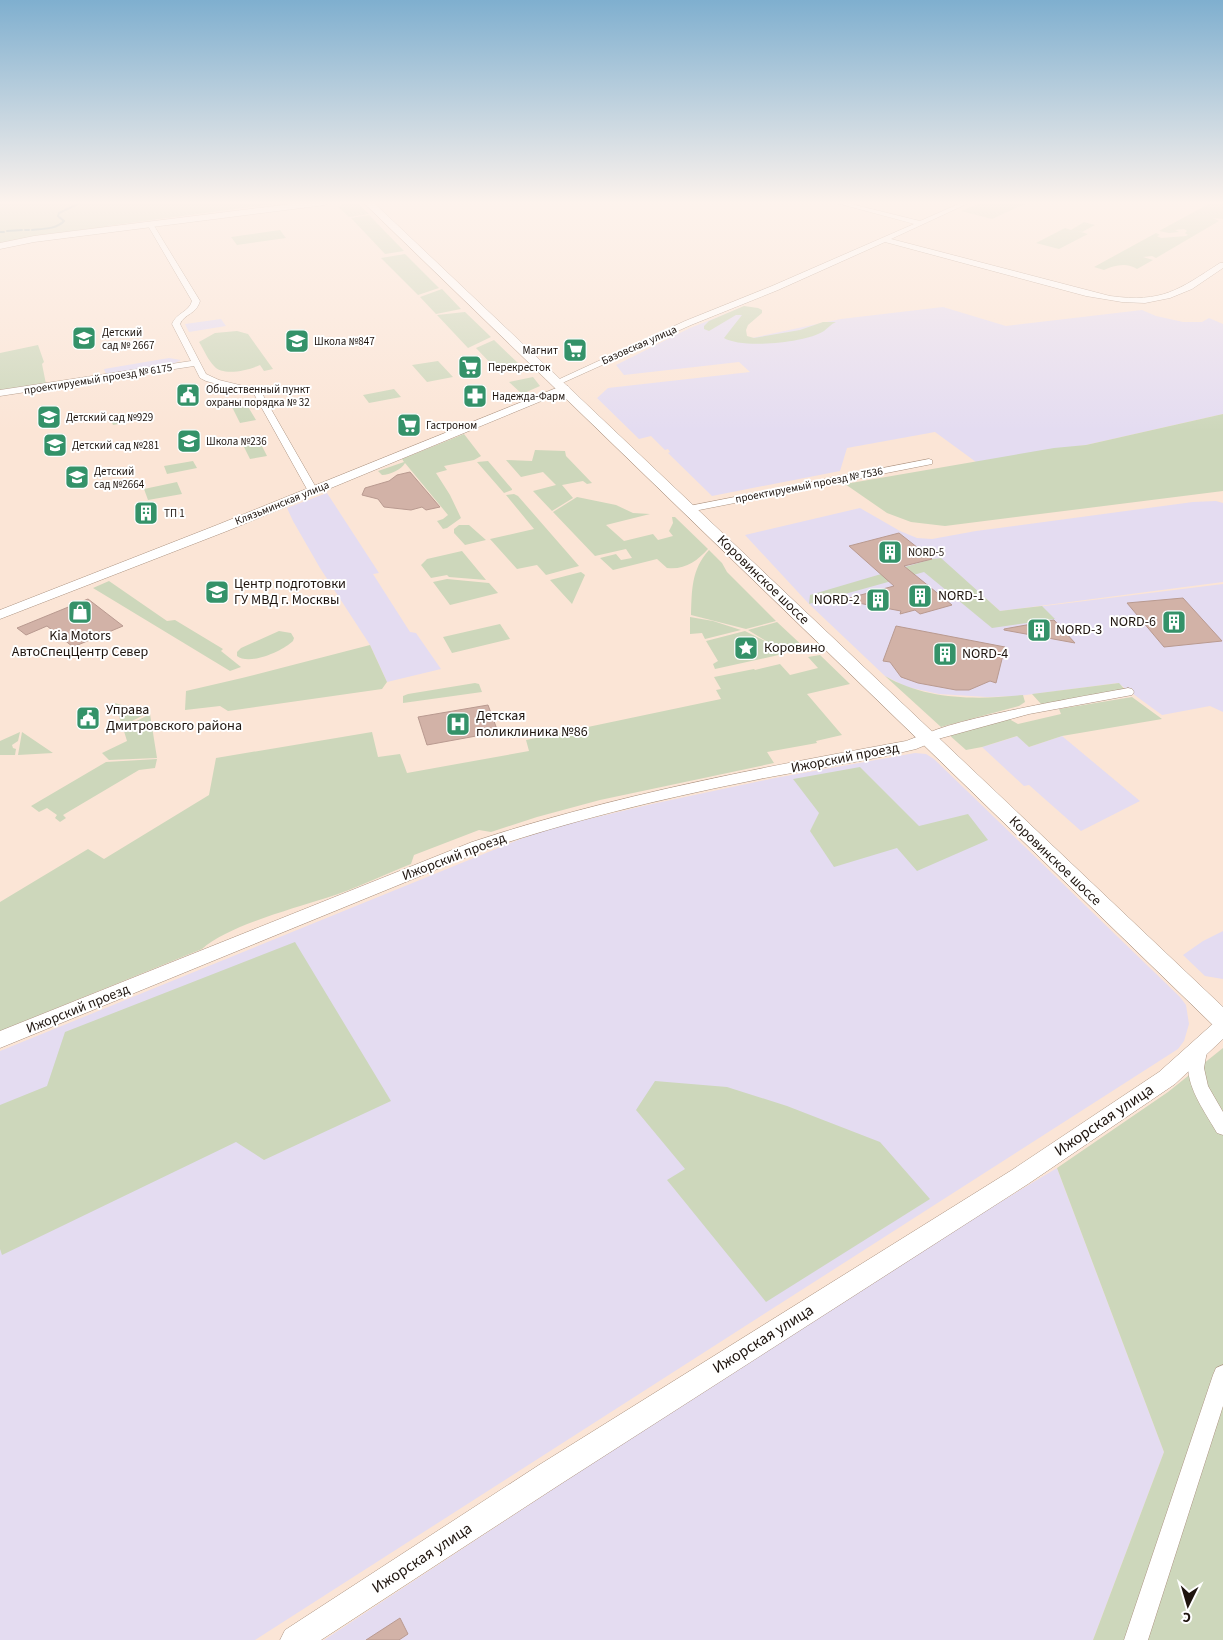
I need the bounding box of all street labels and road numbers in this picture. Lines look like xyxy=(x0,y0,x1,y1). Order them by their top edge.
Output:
street label: Базовская улица xyxy=(599,322,679,368)
street label: проектируемый проезд № 6175 xyxy=(23,360,173,398)
street label: проектируемый проезд № 7536 xyxy=(734,463,885,507)
street label: Клязьминская улица xyxy=(233,477,331,529)
street label: Коровинское шоссе xyxy=(712,531,814,629)
street label: Ижорский проезд xyxy=(789,738,901,778)
street label: Коровинское шоссе xyxy=(1004,812,1106,910)
street label: Ижорский проезд xyxy=(399,828,509,886)
street label: Ижорский проезд xyxy=(23,979,133,1039)
street label: Ижорская улица xyxy=(1050,1079,1158,1161)
street label: Ижорская улица xyxy=(708,1299,818,1379)
street label: Ижорская улица xyxy=(368,1517,476,1599)

